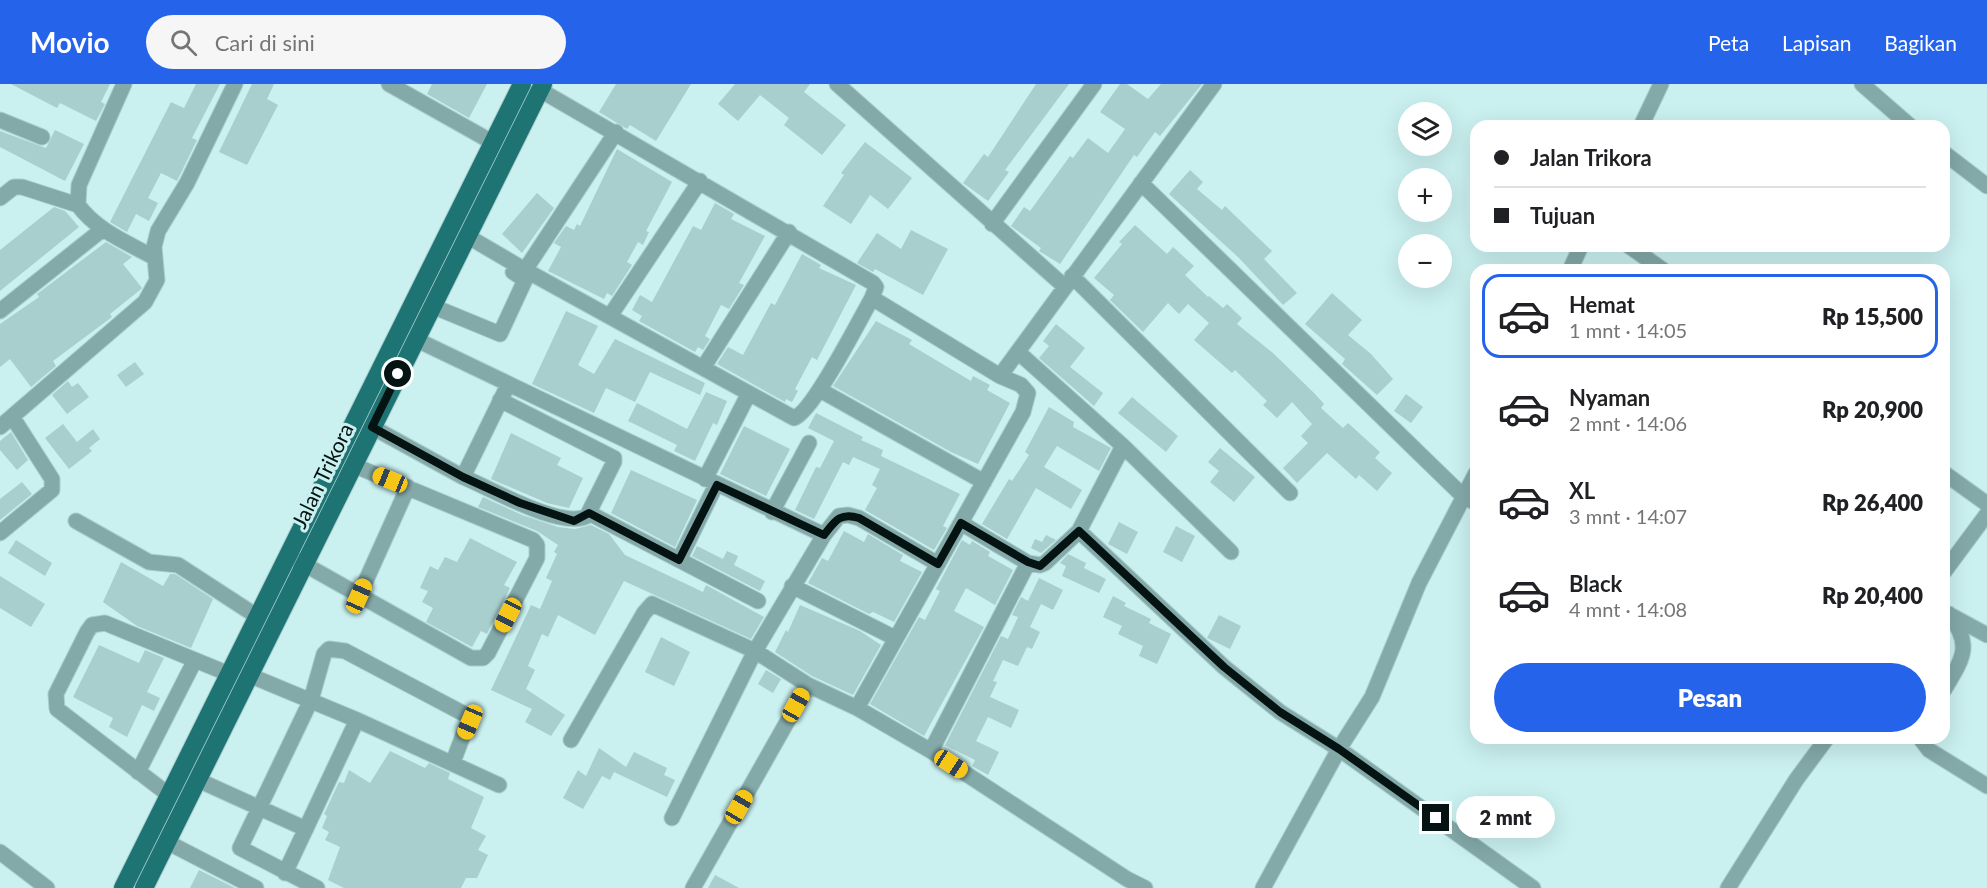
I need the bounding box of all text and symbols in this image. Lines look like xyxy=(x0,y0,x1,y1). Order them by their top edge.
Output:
search box xyxy=(146,15,566,69)
text: Movio xyxy=(30,25,110,59)
icon: search xyxy=(167,26,200,59)
text: Cari di sini xyxy=(215,29,315,56)
text: Peta xyxy=(1708,30,1749,55)
text: Lapisan xyxy=(1782,30,1851,55)
text: Bagikan xyxy=(1884,30,1957,55)
map controls xyxy=(1398,102,1452,288)
button: layers xyxy=(1398,102,1452,156)
text: Jalan Trikora xyxy=(1530,144,1652,171)
button: + xyxy=(1398,168,1452,222)
text: Tujuan xyxy=(1530,202,1595,229)
button: − xyxy=(1398,234,1452,288)
icon: car xyxy=(1497,289,1551,343)
text: Hemat xyxy=(1569,291,1635,318)
text: Rp 15,500 xyxy=(1822,303,1923,330)
text: 1 mnt · 14:05 xyxy=(1569,318,1687,342)
route start xyxy=(384,360,411,387)
icon: car xyxy=(1497,382,1551,436)
text: Nyaman xyxy=(1569,384,1650,411)
text: Rp 20,900 xyxy=(1822,396,1923,423)
text: 2 mnt · 14:06 xyxy=(1569,411,1687,435)
street label: Jalan Trikora xyxy=(286,419,358,532)
car xyxy=(370,465,410,495)
icon: car xyxy=(1497,475,1551,529)
text: XL xyxy=(1569,477,1595,504)
text: Rp 26,400 xyxy=(1822,489,1923,516)
text: 3 mnt · 14:07 xyxy=(1569,504,1687,528)
icon: car xyxy=(1497,568,1551,622)
text: Black xyxy=(1569,570,1622,597)
car xyxy=(343,576,375,616)
text: Rp 20,400 xyxy=(1822,582,1923,609)
car xyxy=(492,595,524,635)
text: 4 mnt · 14:08 xyxy=(1569,597,1687,621)
button: Pesan xyxy=(1494,663,1926,732)
car xyxy=(779,685,813,725)
car xyxy=(455,702,485,742)
car xyxy=(931,747,971,781)
car xyxy=(722,787,756,827)
callout: 2 mnt xyxy=(1457,797,1556,839)
route end xyxy=(1422,804,1449,831)
text: 2 mnt xyxy=(1479,805,1532,829)

